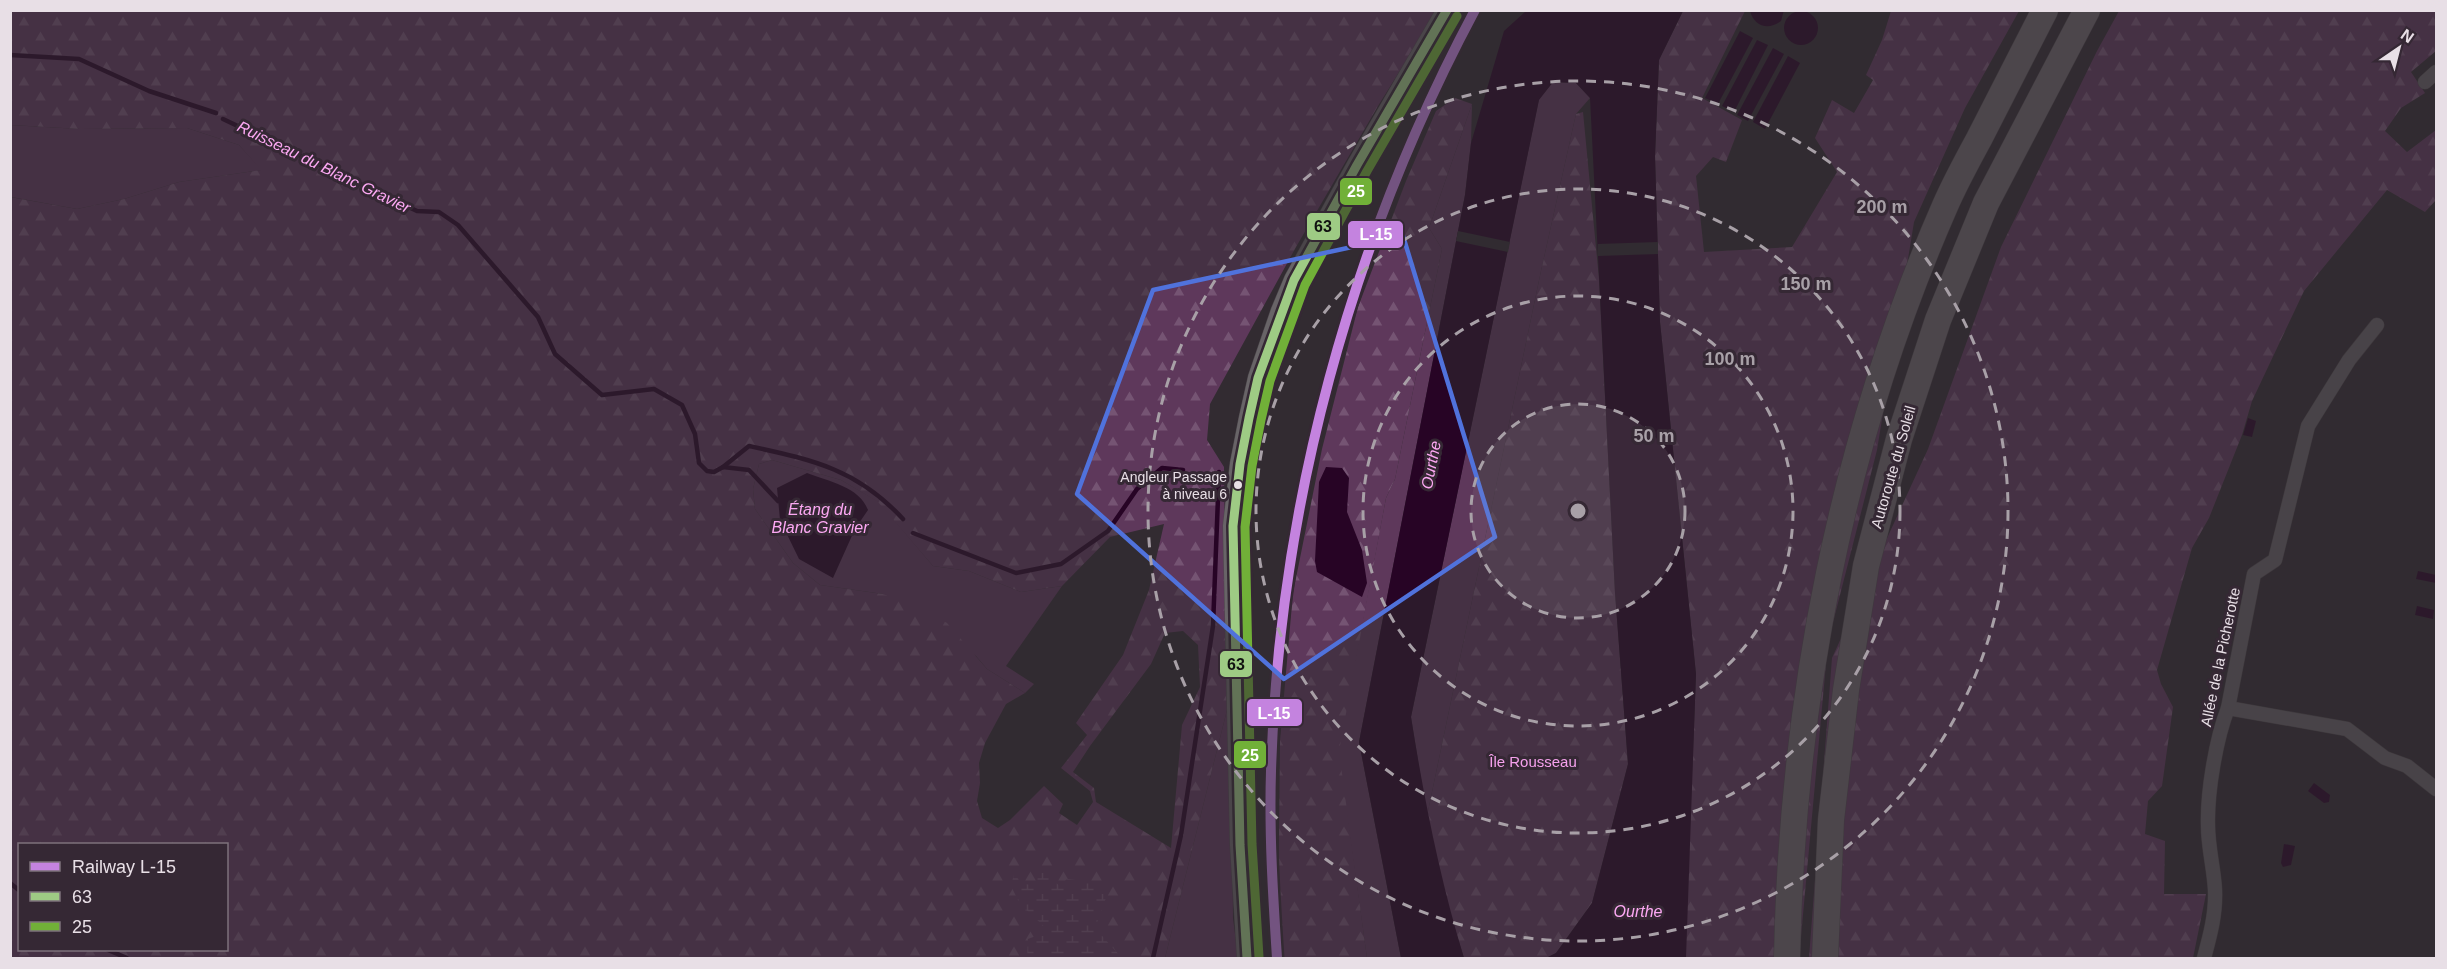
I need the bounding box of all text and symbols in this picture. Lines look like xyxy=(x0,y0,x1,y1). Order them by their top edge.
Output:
north arrow xyxy=(2369,18,2429,78)
text: N xyxy=(2398,26,2417,46)
water label: Ruisseau du Blanc Gravier xyxy=(235,118,414,217)
line badge: 25 xyxy=(1339,177,1373,206)
text: 25 xyxy=(1347,183,1365,200)
text: 200 m xyxy=(1856,197,1908,217)
line badge: 63 xyxy=(1306,212,1341,241)
text: 63 xyxy=(1314,218,1332,235)
line badge: L-15 xyxy=(1347,220,1404,249)
text: L-15 xyxy=(1360,226,1393,243)
text: 150 m xyxy=(1780,274,1832,294)
text: 100 m xyxy=(1704,349,1756,369)
street label: Autoroute du Soleil xyxy=(1867,404,1919,530)
text: 50 m xyxy=(1633,426,1675,446)
water label: Ourthe xyxy=(1418,439,1444,491)
place label: Angleur Passage à niveau 6 xyxy=(1120,469,1227,502)
marker: Angleur Passage à niveau 6 xyxy=(1232,479,1244,491)
water label: Étang du Blanc Gravier xyxy=(772,500,869,536)
centre of rings xyxy=(1568,501,1588,521)
street label: Allée de la Picherotte xyxy=(2197,586,2243,728)
line badge: 63 xyxy=(1219,650,1253,678)
text: 63 xyxy=(1227,656,1245,673)
line badge: L-15 xyxy=(1246,698,1303,727)
text: L-15 xyxy=(1258,705,1291,722)
line badge: 25 xyxy=(1233,740,1267,769)
text: 25 xyxy=(1241,747,1259,764)
park label: Île Rousseau xyxy=(1488,753,1577,770)
legend xyxy=(18,843,228,951)
text: Railway L-15 xyxy=(72,857,176,877)
text: 63 xyxy=(72,887,92,907)
water label: Ourthe xyxy=(1614,903,1663,920)
text: 25 xyxy=(72,917,92,937)

